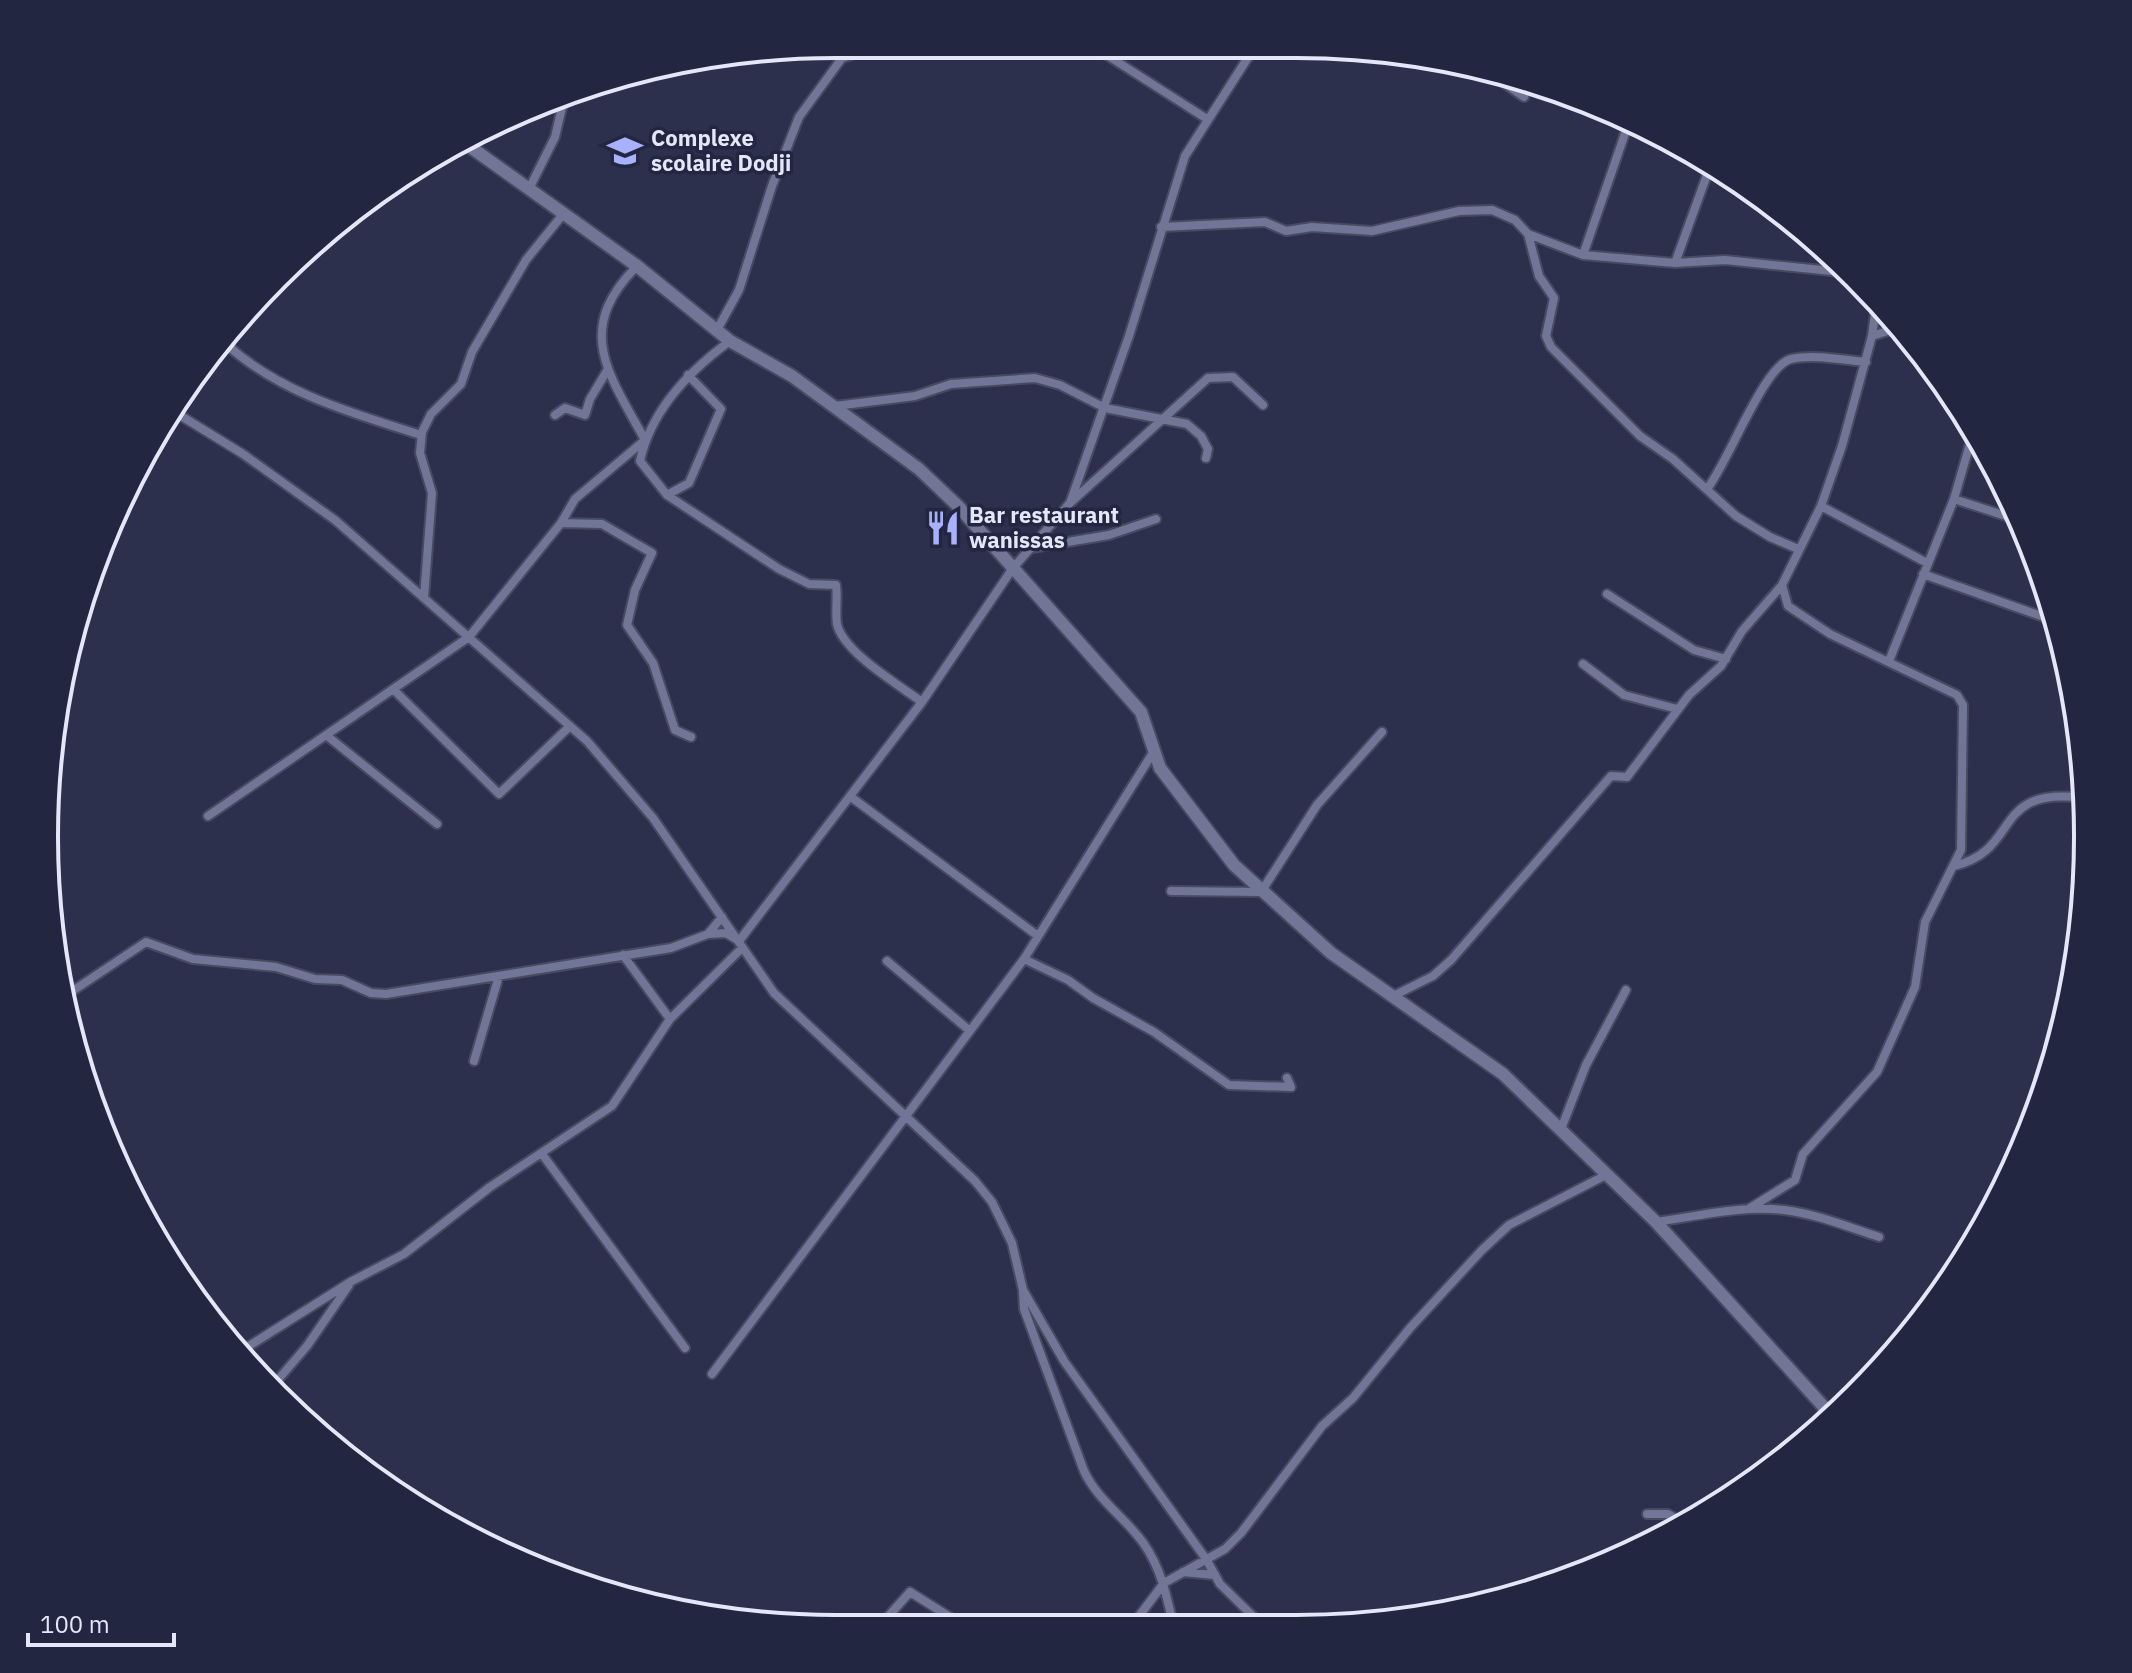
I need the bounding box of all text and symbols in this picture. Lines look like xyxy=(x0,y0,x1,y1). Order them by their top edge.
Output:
place label: Complexe scolaire Dodji xyxy=(651,123,791,177)
school or university icon: Complexe scolaire Dodji xyxy=(606,132,644,170)
place label: Bar restaurant wanissas xyxy=(969,500,1119,554)
restaurant icon: Bar restaurant wanissas xyxy=(924,509,962,547)
scale bar xyxy=(28,1597,174,1647)
text: 100 m xyxy=(40,1608,110,1640)

